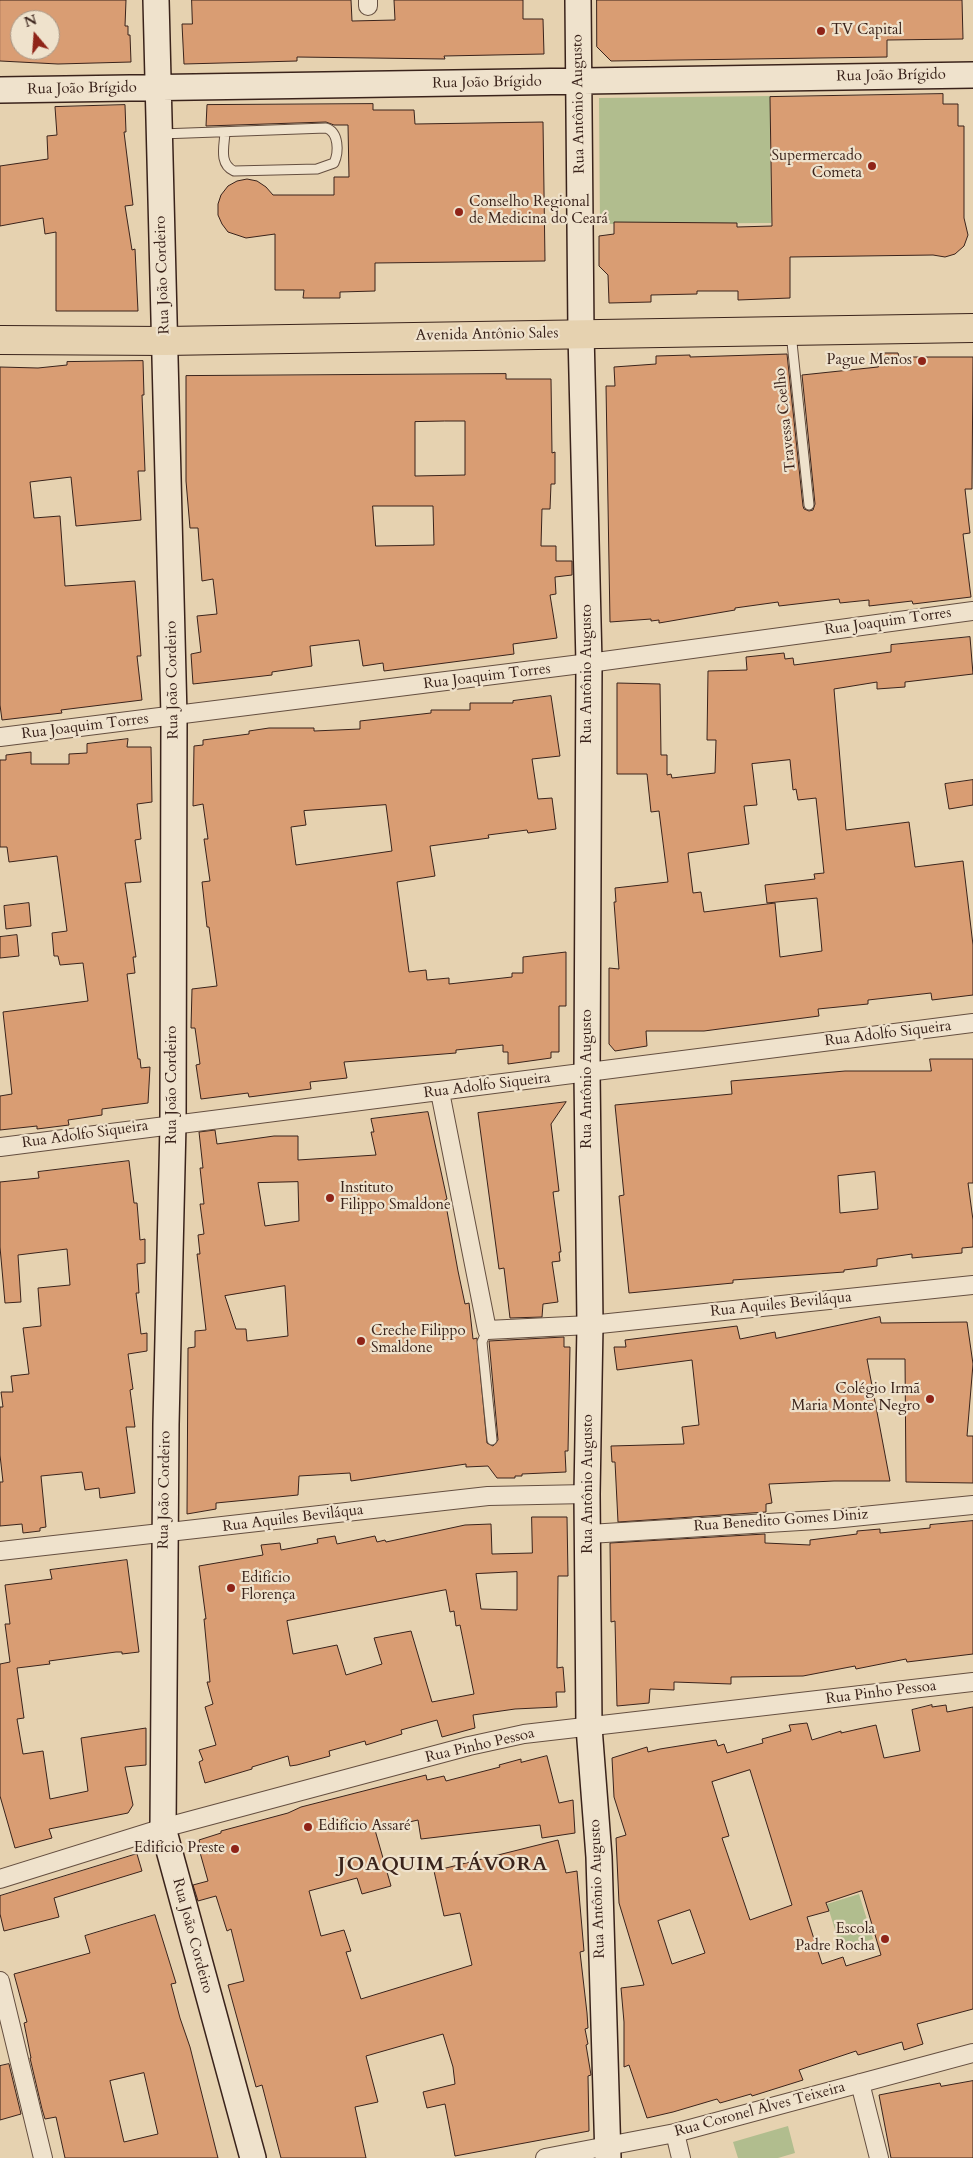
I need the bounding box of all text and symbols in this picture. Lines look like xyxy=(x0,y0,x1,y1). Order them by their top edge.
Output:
north arrow xyxy=(10,10,60,60)
text: N xyxy=(22,10,39,32)
place label: TV Capital xyxy=(831,22,902,40)
marker: TV Capital xyxy=(815,25,827,37)
street label: Rua Antônio Augusto xyxy=(569,34,589,174)
street label: Rua João Brígido xyxy=(836,66,946,86)
street label: Rua João Brígido xyxy=(432,73,542,93)
street label: Rua João Brígido xyxy=(27,79,137,99)
place label: Supermercado Cometa xyxy=(772,148,862,183)
marker: Supermercado Cometa xyxy=(866,160,878,172)
place label: Conselho Regional de Medicina do Ceará xyxy=(469,194,608,229)
marker: Conselho Regional de Medicina do Ceará xyxy=(453,206,465,218)
street label: Rua João Cordeiro xyxy=(152,215,174,335)
street label: Avenida Antônio Sales xyxy=(415,325,559,345)
place label: Pague Menos xyxy=(827,352,912,370)
marker: Pague Menos xyxy=(916,355,928,367)
street label: Travessa Coelho xyxy=(772,367,800,473)
street label: Rua Antônio Augusto xyxy=(579,604,597,744)
street label: Rua Joaquim Torres xyxy=(823,604,953,640)
street label: Rua João Cordeiro xyxy=(163,621,183,739)
street label: Rua Joaquim Torres xyxy=(422,660,552,694)
street label: Rua Joaquim Torres xyxy=(20,710,150,744)
street label: Rua Antônio Augusto xyxy=(579,1009,597,1149)
street label: Rua Adolfo Siqueira xyxy=(824,1017,952,1051)
street label: Rua João Cordeiro xyxy=(164,1026,182,1144)
street label: Rua Adolfo Siqueira xyxy=(423,1069,551,1103)
street label: Rua Adolfo Siqueira xyxy=(21,1117,149,1153)
place label: Instituto Filippo Smaldone xyxy=(340,1180,451,1215)
marker: Instituto Filippo Smaldone xyxy=(324,1192,336,1204)
street label: Rua Aquiles Beviláqua xyxy=(710,1289,852,1321)
place label: Creche Filippo Smaldone xyxy=(371,1323,466,1358)
marker: Creche Filippo Smaldone xyxy=(355,1335,367,1347)
place label: Colégio Irmã Maria Monte Negro xyxy=(791,1381,920,1416)
marker: Colégio Irmã Maria Monte Negro xyxy=(924,1393,936,1405)
street label: Rua Antônio Augusto xyxy=(580,1414,598,1554)
street label: Rua João Cordeiro xyxy=(155,1431,175,1549)
street label: Rua Aquiles Beviláqua xyxy=(222,1501,364,1537)
street label: Rua Benedito Gomes Diniz xyxy=(693,1506,869,1536)
place label: Edifício Florença xyxy=(241,1570,296,1605)
marker: Edifício Florença xyxy=(225,1582,237,1594)
street label: Rua Pinho Pessoa xyxy=(825,1677,937,1709)
street label: Rua Pinho Pessoa xyxy=(424,1725,536,1767)
place label: Edifício Assaré xyxy=(318,1818,411,1836)
street label: Rua Antônio Augusto xyxy=(587,1819,609,1959)
marker: Edifício Assaré xyxy=(302,1821,314,1833)
place label: Edifício Preste xyxy=(134,1840,225,1858)
marker: Edifício Preste xyxy=(229,1843,241,1855)
district label: JOAQUIM TÁVORA xyxy=(336,1853,550,1877)
street label: Rua João Cordeiro xyxy=(168,1876,216,1996)
place label: Escola Padre Rocha xyxy=(795,1921,875,1956)
marker: Escola Padre Rocha xyxy=(879,1933,891,1945)
street label: Rua Coronel Alves Teixeira xyxy=(673,2079,847,2141)

